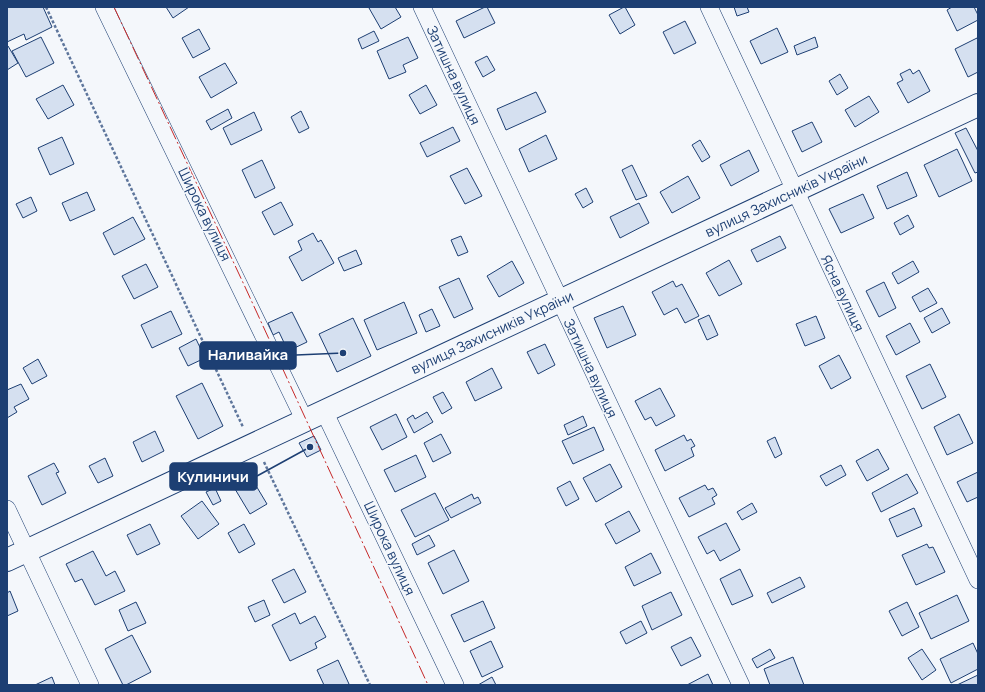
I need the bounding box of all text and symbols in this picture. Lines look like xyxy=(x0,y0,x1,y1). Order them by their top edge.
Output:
street label: Затишна вулиця xyxy=(423,22,485,128)
street label: вулиця Захисників України xyxy=(702,149,870,241)
street label: Широка вулиця xyxy=(174,164,236,264)
street label: Ясна вулиця xyxy=(817,252,869,334)
street label: вулиця Захисників України xyxy=(408,286,576,378)
street label: Затишна вулиця xyxy=(560,315,622,421)
callout: Наливайка xyxy=(200,342,296,369)
text: Наливайка xyxy=(208,344,288,365)
callout: Кулиничи xyxy=(170,463,257,490)
text: Кулиничи xyxy=(177,466,249,487)
street label: Широка вулиця xyxy=(360,498,420,598)

